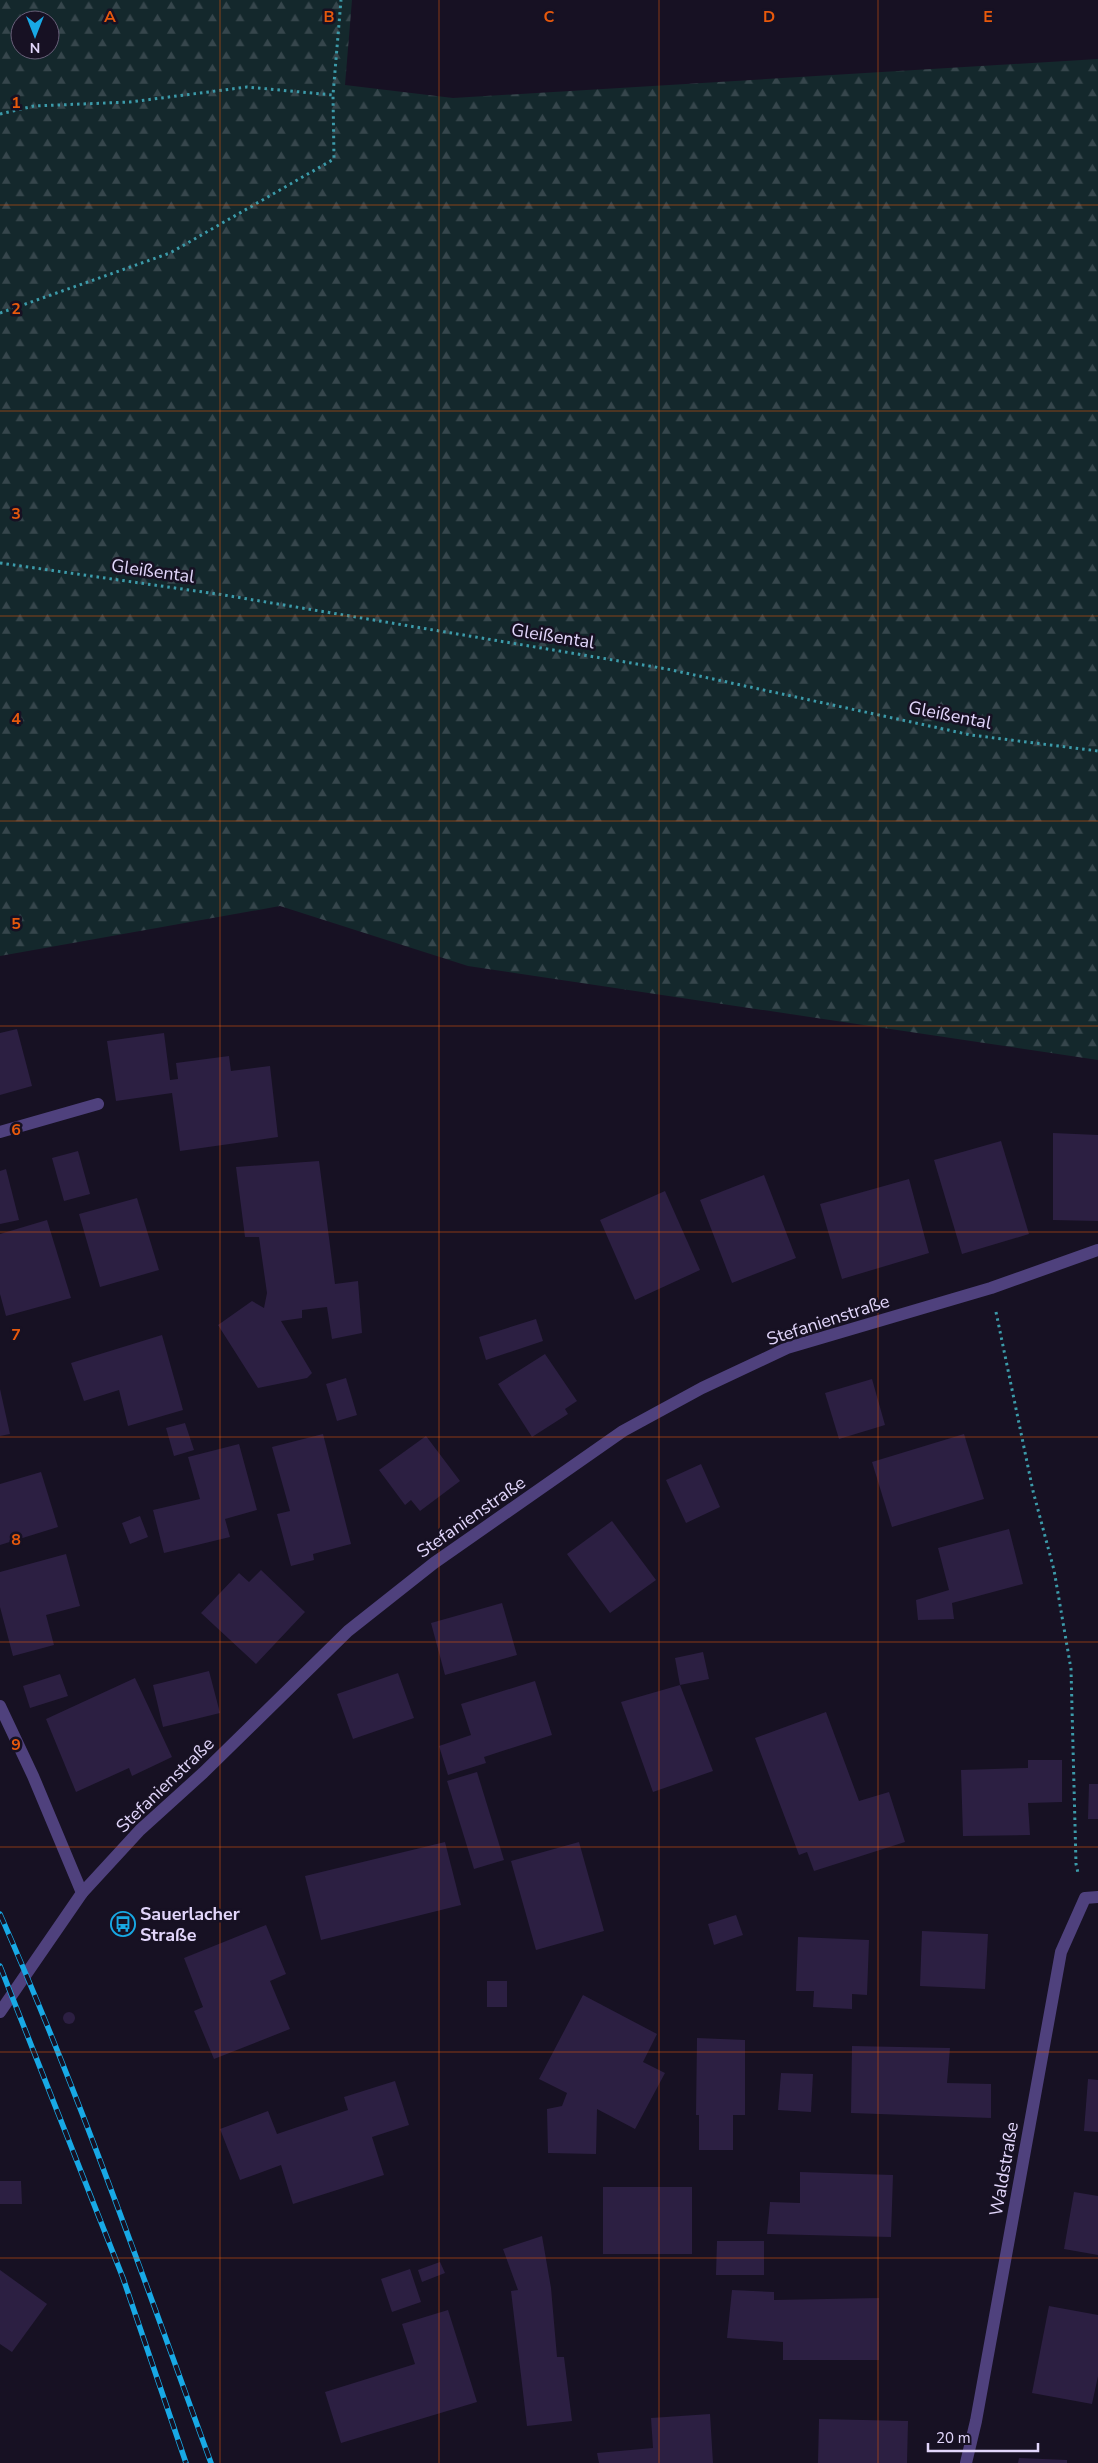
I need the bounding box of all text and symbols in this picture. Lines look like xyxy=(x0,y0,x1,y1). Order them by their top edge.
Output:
text: A xyxy=(104,6,116,28)
text: B xyxy=(323,6,335,28)
text: C xyxy=(544,6,555,28)
text: D xyxy=(763,6,775,28)
text: E xyxy=(983,6,993,28)
north arrow xyxy=(10,10,60,60)
text: N xyxy=(30,38,40,57)
text: 1 xyxy=(11,92,21,114)
text: 2 xyxy=(11,298,21,320)
text: 3 xyxy=(11,503,21,525)
street label: Gleißental xyxy=(110,553,197,589)
street label: Gleißental xyxy=(510,618,597,655)
street label: Gleißental xyxy=(906,695,994,735)
text: 4 xyxy=(11,708,21,730)
text: 5 xyxy=(11,913,21,935)
text: 6 xyxy=(11,1119,21,1141)
street label: Stefanienstraße xyxy=(763,1289,893,1351)
text: 7 xyxy=(11,1324,21,1346)
street label: Stefanienstraße xyxy=(412,1470,530,1564)
text: 8 xyxy=(11,1529,21,1551)
street label: Stefanienstraße xyxy=(111,1732,219,1838)
text: 9 xyxy=(11,1734,21,1756)
place label: Sauerlacher Straße xyxy=(140,1902,240,1947)
bus stop icon: Sauerlacher Straße xyxy=(110,1911,136,1937)
street label: Waldstraße xyxy=(984,2120,1024,2218)
scale bar xyxy=(928,2420,1038,2452)
text: 20 m xyxy=(936,2428,971,2448)

